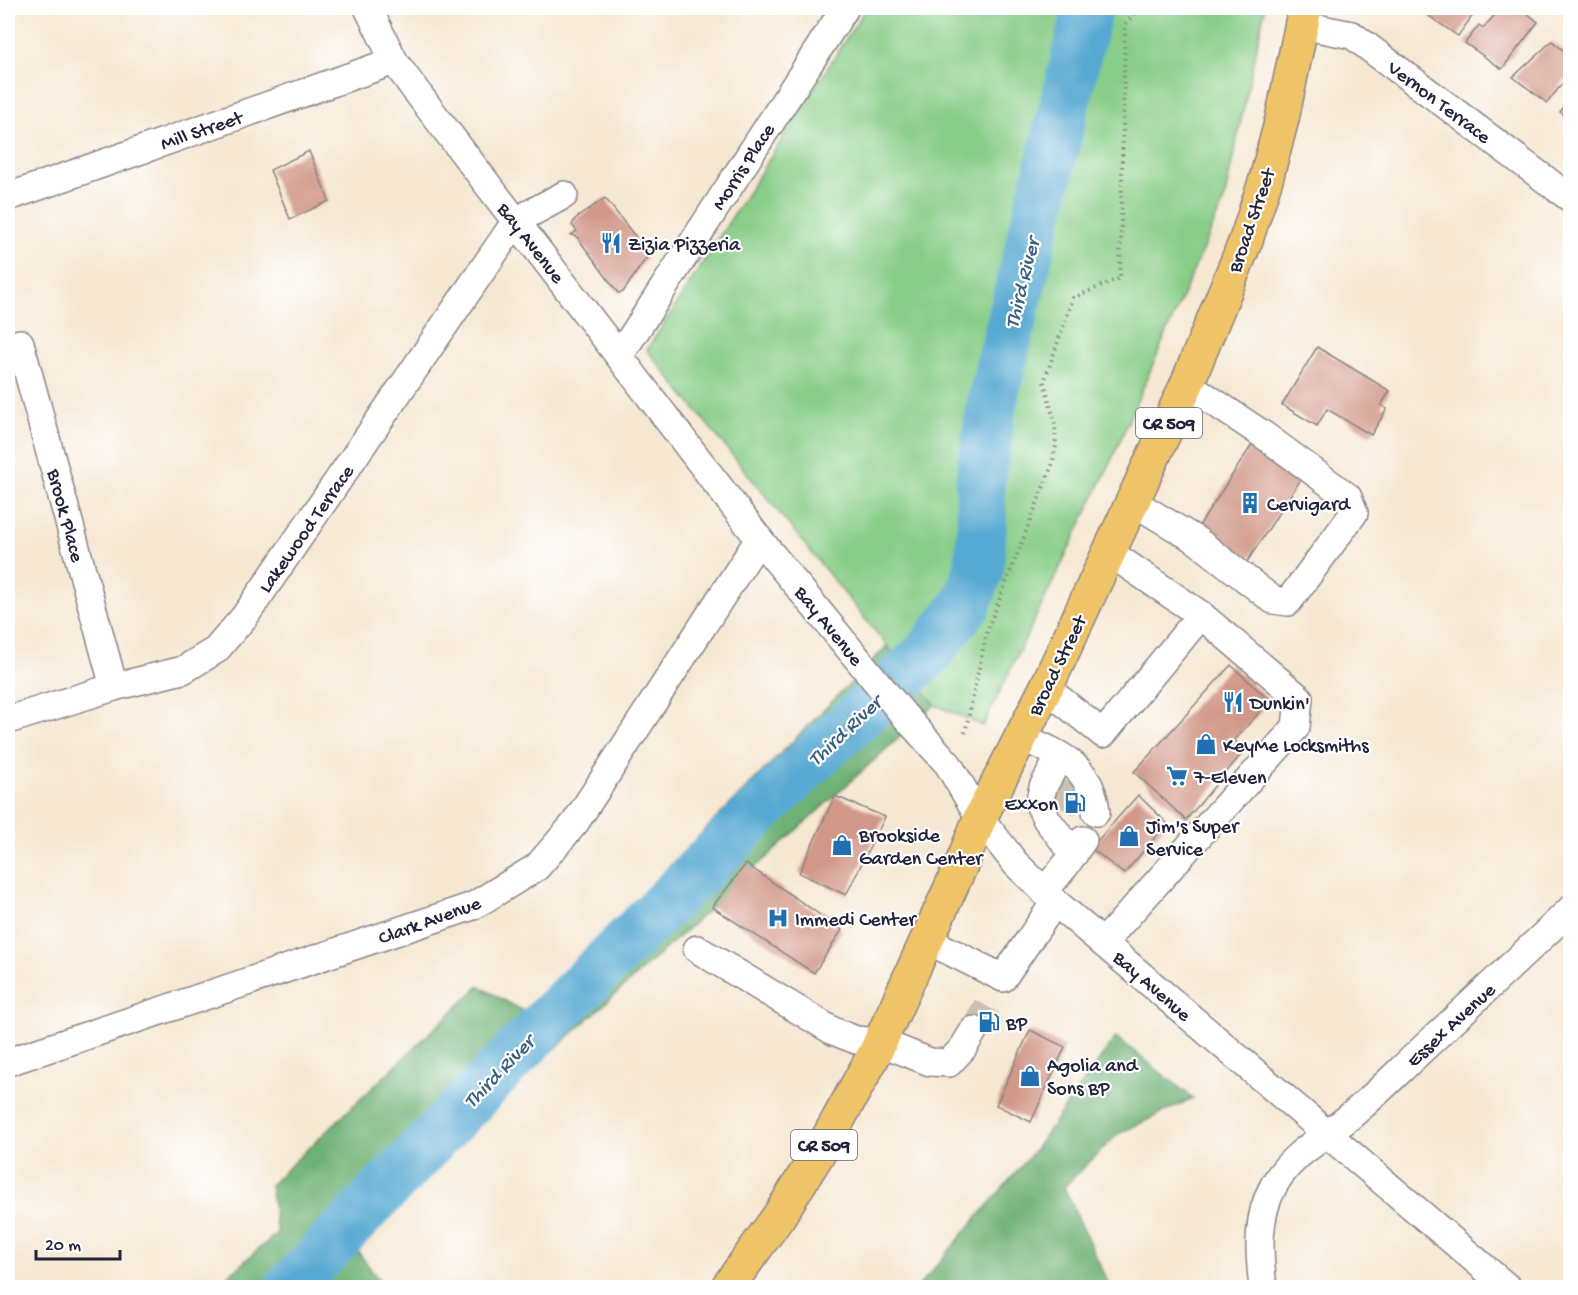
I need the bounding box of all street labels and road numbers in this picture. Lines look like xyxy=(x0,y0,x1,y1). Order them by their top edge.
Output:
street label: Vernon Terrace xyxy=(1381,57,1494,150)
street label: Mill Street xyxy=(158,107,248,157)
street label: Morris Place xyxy=(708,120,782,215)
street label: Broad Street xyxy=(1224,164,1282,277)
street label: Bay Avenue xyxy=(490,198,568,290)
road number: CR 509 xyxy=(1136,408,1202,438)
street label: Lakewood Terrace xyxy=(255,461,361,598)
street label: Brook Place xyxy=(40,466,87,566)
street label: Bay Avenue xyxy=(787,582,867,672)
street label: Broad Street xyxy=(1025,611,1094,721)
street label: Clark Avenue xyxy=(376,893,485,951)
street label: Bay Avenue xyxy=(1106,947,1195,1028)
street label: Essex Avenue xyxy=(1403,979,1502,1073)
road number: CR 509 xyxy=(791,1130,857,1160)

